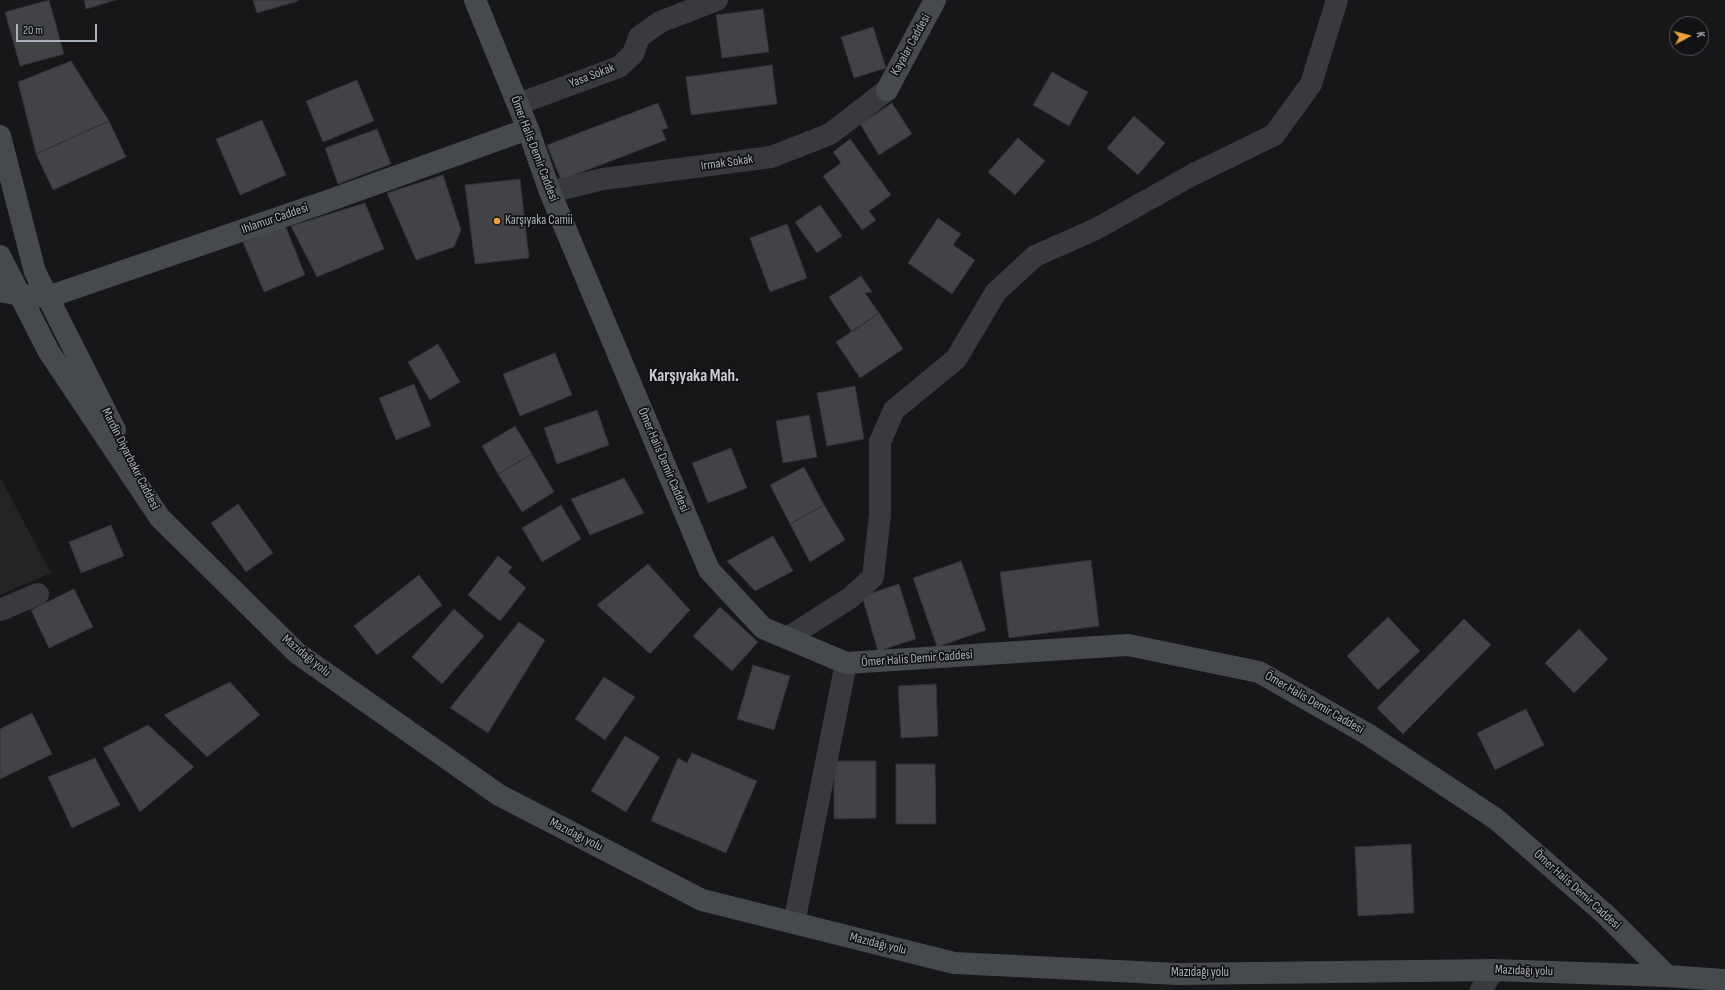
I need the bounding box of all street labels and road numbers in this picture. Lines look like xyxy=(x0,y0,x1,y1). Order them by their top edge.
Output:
street label: Kayalar Caddesi xyxy=(888,11,934,79)
street label: Yasa Sokak xyxy=(567,60,617,92)
street label: Ömer Halis Demir Caddesi xyxy=(507,94,561,204)
street label: Irmak Sokak xyxy=(700,152,754,174)
street label: Ihlamur Caddesi xyxy=(240,200,310,238)
street label: Mardin Diyarbakır Caddesi xyxy=(98,406,162,512)
street label: Ömer Halis Demir Caddesi xyxy=(634,406,692,514)
street label: Mazıdağı yolu xyxy=(279,632,333,680)
street label: Ömer Halis Demir Caddesi xyxy=(861,647,973,671)
street label: Ömer Halis Demir Caddesi xyxy=(1262,668,1366,738)
street label: Mazıdağı yolu xyxy=(547,815,605,855)
street label: Ömer Halis Demir Caddesi xyxy=(1530,847,1624,933)
street label: Mazıdağı yolu xyxy=(848,929,908,959)
street label: Mazıdağı yolu xyxy=(1495,962,1553,980)
street label: Mazıdağı yolu xyxy=(1171,965,1229,981)

